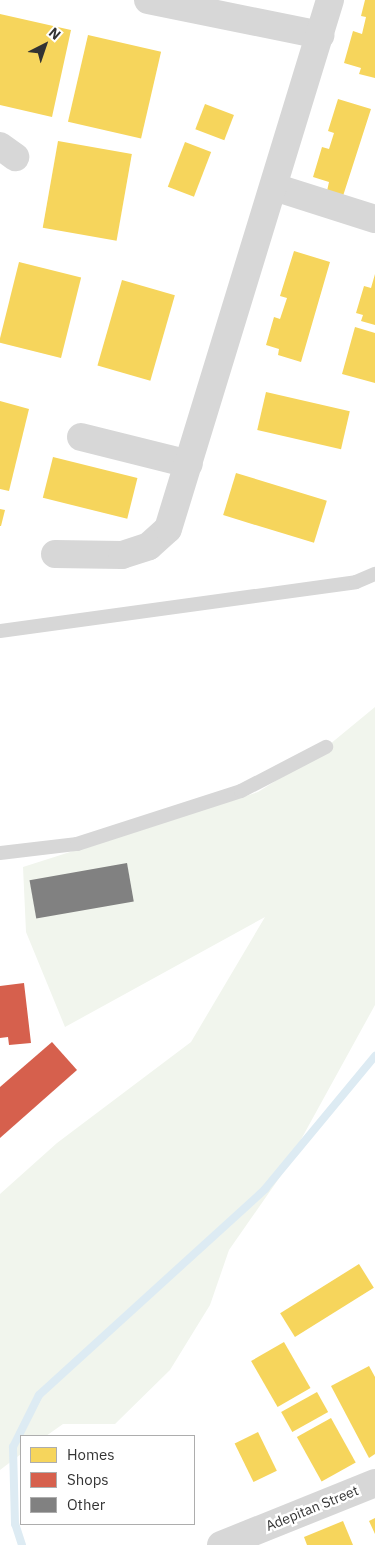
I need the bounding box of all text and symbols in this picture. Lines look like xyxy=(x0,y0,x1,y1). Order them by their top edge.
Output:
north arrow xyxy=(20,20,70,70)
text: N xyxy=(45,24,65,44)
legend xyxy=(20,1435,195,1525)
text: Homes xyxy=(67,1445,115,1464)
text: Shops xyxy=(67,1470,109,1489)
street label: Adepitan Street xyxy=(263,1482,361,1534)
text: Other xyxy=(67,1495,105,1514)

